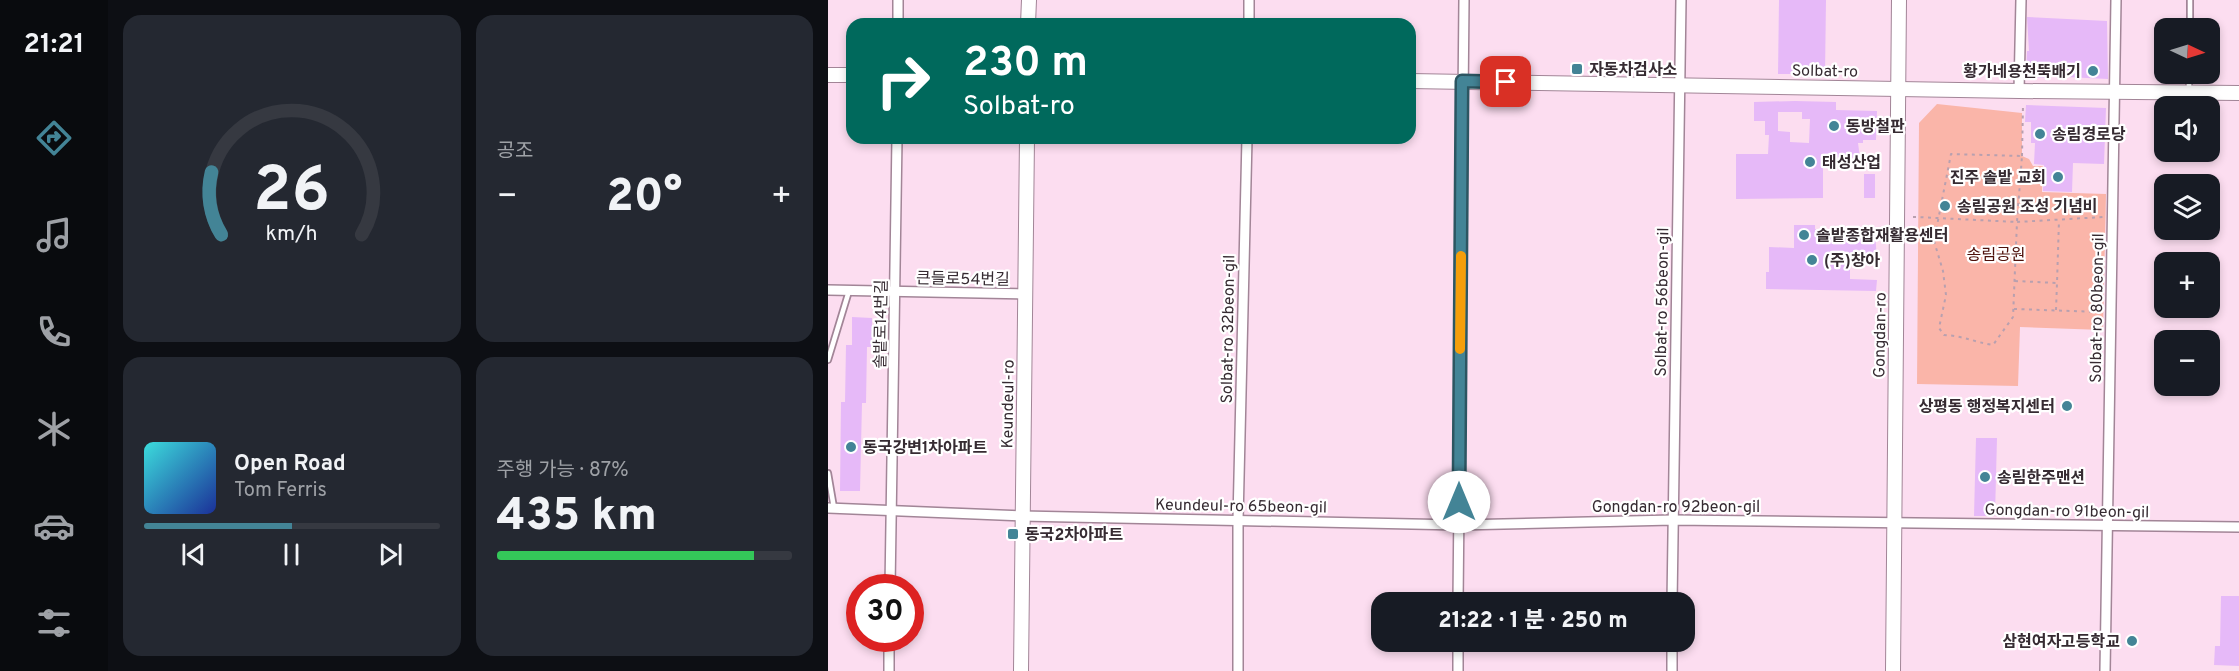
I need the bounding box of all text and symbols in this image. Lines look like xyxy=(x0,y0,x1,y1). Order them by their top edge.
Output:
north arrow xyxy=(2154,18,2220,84)
map controls xyxy=(2154,18,2220,396)
text: 21:21 xyxy=(23,28,85,62)
text: 230 m xyxy=(963,38,1088,91)
icon: right xyxy=(864,42,942,120)
pin xyxy=(1480,56,1531,107)
place label: 자동차검사소 xyxy=(1589,61,1678,81)
street label: Solbat-ro xyxy=(1792,61,1858,83)
marker: 자동차검사소 xyxy=(1570,62,1584,76)
place label: 황가네용천뚝배기 xyxy=(1963,62,2081,83)
marker: 황가네용천뚝배기 xyxy=(2086,64,2100,78)
icon: arrive xyxy=(1489,65,1522,98)
text: Solbat-ro xyxy=(963,90,1075,124)
button: sound xyxy=(2154,96,2220,162)
icon: directions xyxy=(33,117,75,159)
place label: 동방철판 xyxy=(1846,118,1905,138)
marker: 동방철판 xyxy=(1827,119,1841,133)
place label: 송림경로당 xyxy=(2052,126,2126,146)
marker: 송림경로당 xyxy=(2033,127,2047,141)
text: 공조 xyxy=(497,139,533,165)
text: 26 xyxy=(253,154,330,233)
place label: 태성산업 xyxy=(1822,154,1881,174)
marker: 태성산업 xyxy=(1803,155,1817,169)
place label: 진주 솔밭 교회 xyxy=(1950,169,2046,189)
text: 20° xyxy=(606,170,682,227)
marker: 진주 솔밭 교회 xyxy=(2051,170,2065,184)
button: layers xyxy=(2154,174,2220,240)
text: − xyxy=(497,177,518,219)
text: + xyxy=(771,177,792,219)
place label: 송림공원 조성 기념비 xyxy=(1957,198,2097,218)
marker: 송림공원 조성 기념비 xyxy=(1938,199,1952,213)
icon: music xyxy=(33,214,75,256)
text: km/h xyxy=(266,222,318,249)
place label: 솔밭종합재활용센터 xyxy=(1816,226,1948,247)
street label: Solbat-ro 56beon-gil xyxy=(1652,227,1674,377)
marker: 솔밭종합재활용센터 xyxy=(1797,228,1811,242)
street label: Solbat-ro 80beon-gil xyxy=(2087,233,2109,383)
park label: 송림공원 xyxy=(1967,246,2025,266)
place label: (주)창아 xyxy=(1824,252,1880,272)
button: + xyxy=(2154,252,2220,318)
marker: (주)창아 xyxy=(1805,253,1819,267)
street label: Solbat-ro 32beon-gil xyxy=(1218,254,1240,404)
street label: 큰들로54번길 xyxy=(916,269,1010,291)
street label: 솔밭로14번길 xyxy=(871,279,893,369)
street label: Gongdan-ro xyxy=(1870,292,1892,378)
icon: phone xyxy=(33,311,75,353)
button: − xyxy=(2154,330,2220,396)
street label: Keundeul-ro xyxy=(998,359,1020,449)
place label: 상평동 행정복지센터 xyxy=(1919,398,2055,418)
marker: 상평동 행정복지센터 xyxy=(2060,399,2074,413)
icon: climate xyxy=(33,408,75,450)
place label: 동국강변1차아파트 xyxy=(863,439,987,459)
marker: 동국강변1차아파트 xyxy=(844,440,858,454)
text: Open Road xyxy=(234,451,346,478)
text: 주행 가능 · 87% xyxy=(497,458,629,484)
place label: 송림한주맨션 xyxy=(1997,468,2085,489)
position arrow xyxy=(1427,470,1491,534)
marker: 송림한주맨션 xyxy=(1978,470,1992,484)
text: Tom Ferris xyxy=(234,478,327,504)
text: 435 km xyxy=(497,489,657,546)
street label: Keundeul-ro 65beon-gil xyxy=(1155,496,1327,518)
street label: Gongdan-ro 92beon-gil xyxy=(1592,498,1760,518)
street label: Gongdan-ro 91beon-gil xyxy=(1984,501,2150,523)
icon: car xyxy=(33,505,75,547)
place label: 동국2차아파트 xyxy=(1025,526,1123,546)
marker: 동국2차아파트 xyxy=(1006,527,1020,541)
icon: previous xyxy=(177,538,210,571)
icon: pause xyxy=(275,538,308,571)
icon: next xyxy=(374,538,407,571)
speed limit sign: 30 xyxy=(846,574,924,652)
icon: filters xyxy=(33,602,75,644)
text: 21:22 · 1 분 · 250 m xyxy=(1438,608,1628,635)
place label: 삼현여자고등학교 xyxy=(2002,632,2120,653)
marker: 삼현여자고등학교 xyxy=(2125,634,2139,648)

